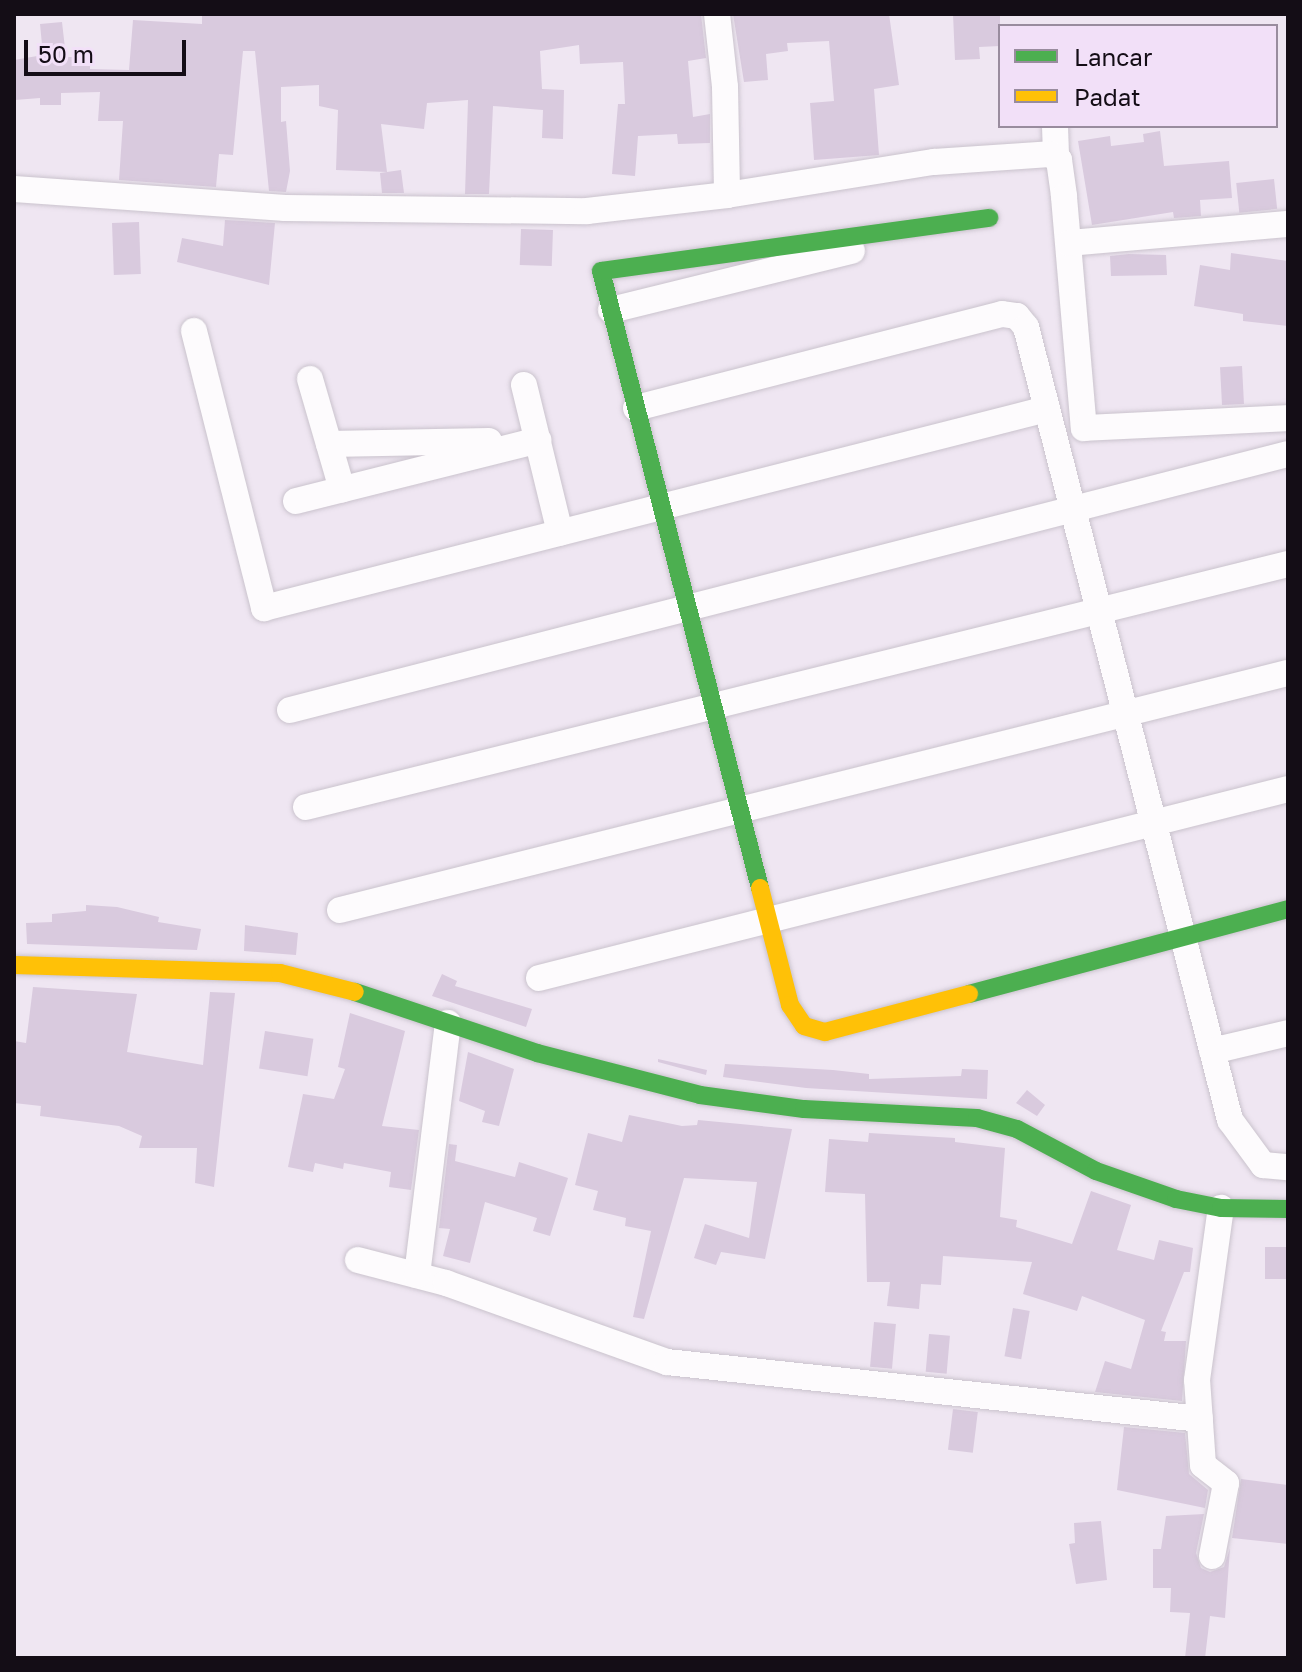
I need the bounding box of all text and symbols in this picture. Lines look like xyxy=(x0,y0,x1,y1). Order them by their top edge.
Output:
scale bar xyxy=(28,24,190,74)
legend xyxy=(998,24,1278,128)
text: 50 m xyxy=(38,39,94,68)
text: Lancar xyxy=(1074,42,1152,71)
text: Padat xyxy=(1074,82,1141,111)

